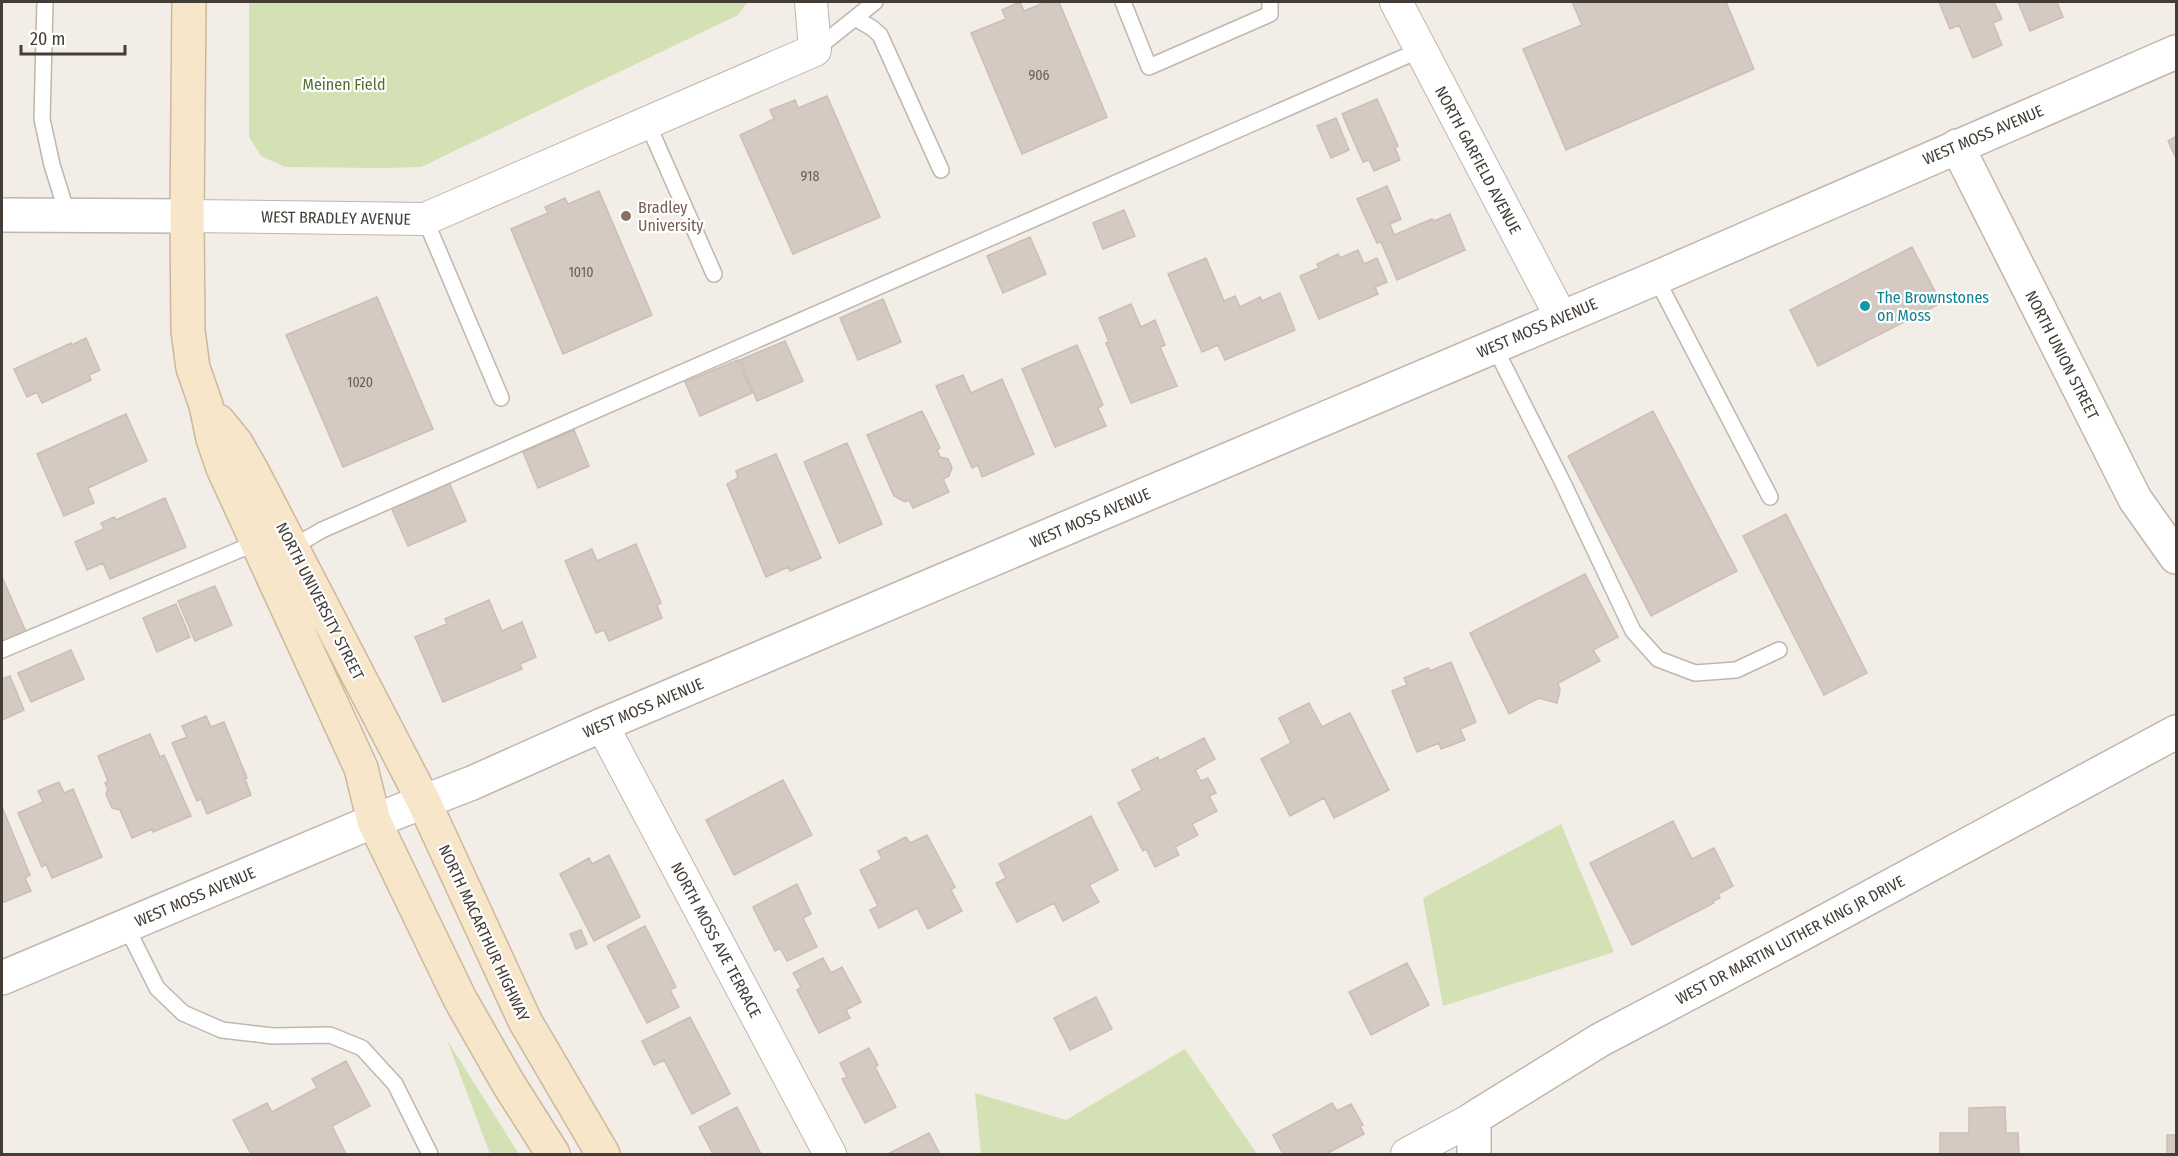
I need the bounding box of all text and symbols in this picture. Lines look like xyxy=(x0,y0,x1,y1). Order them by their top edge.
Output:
scale bar xyxy=(21,18,124,56)
text: 20 m xyxy=(30,28,65,50)
house number: 906 xyxy=(1028,67,1050,84)
park label: Meinen Field xyxy=(303,75,386,94)
street label: NORTH GARFIELD AVENUE xyxy=(1431,83,1525,237)
street label: WEST MOSS AVENUE xyxy=(1920,101,2046,169)
house number: 918 xyxy=(800,168,820,185)
place label: Bradley University xyxy=(638,198,704,235)
street label: WEST BRADLEY AVENUE xyxy=(261,207,411,229)
marker: Bradley University xyxy=(619,209,633,223)
house number: 1010 xyxy=(568,264,594,281)
street label: NORTH UNION STREET xyxy=(2021,287,2103,423)
place label: The Brownstones on Moss xyxy=(1877,288,1989,325)
street label: WEST MOSS AVENUE xyxy=(1474,294,1600,362)
marker: The Brownstones on Moss xyxy=(1858,299,1872,313)
house number: 1020 xyxy=(347,374,373,391)
street label: WEST MOSS AVENUE xyxy=(1027,484,1153,552)
street label: NORTH UNIVERSITY STREET xyxy=(272,519,368,683)
street label: WEST MOSS AVENUE xyxy=(580,674,706,742)
street label: NORTH MACARTHUR HIGHWAY xyxy=(435,842,533,1024)
street label: NORTH MOSS AVE TERRACE xyxy=(667,859,765,1021)
street label: WEST MOSS AVENUE xyxy=(132,863,258,931)
street label: WEST DR MARTIN LUTHER KING JR DRIVE xyxy=(1672,871,1908,1009)

